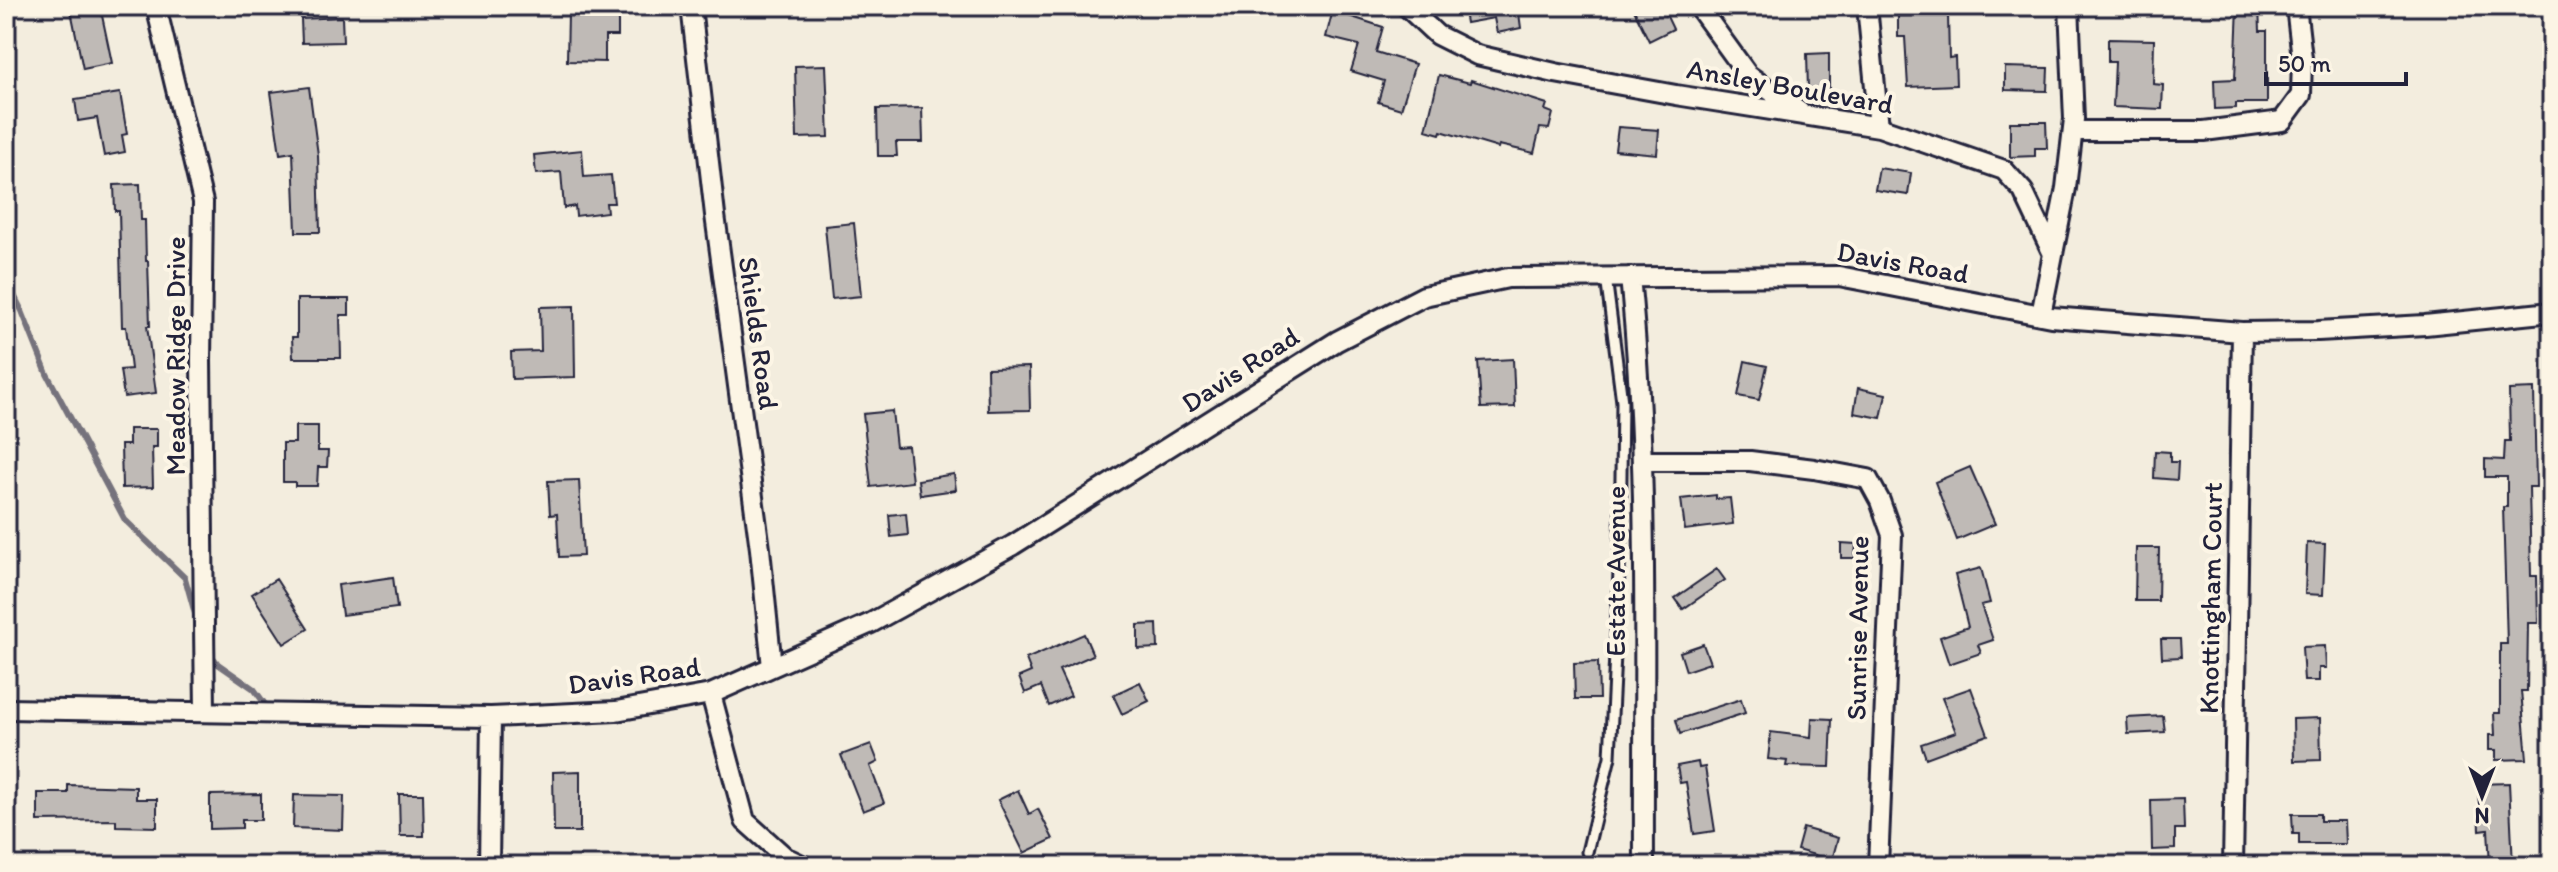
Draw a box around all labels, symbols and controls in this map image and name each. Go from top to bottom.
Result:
scale bar [2266,36,2406,86]
text: 50 m [2278,49,2331,78]
street label: Ansley Boulevard [1684,51,1896,121]
street label: Davis Road [1834,234,1972,290]
street label: Meadow Ridge Drive [158,236,192,476]
street label: Shields Road [731,254,787,412]
street label: Davis Road [1175,318,1305,420]
street label: Knottingham Court [2191,482,2229,714]
street label: Estate Avenue [1598,486,1632,656]
street label: Sunrise Avenue [1838,535,1876,721]
street label: Davis Road [566,649,702,701]
north arrow [2442,756,2522,836]
text: N [2475,802,2489,829]

